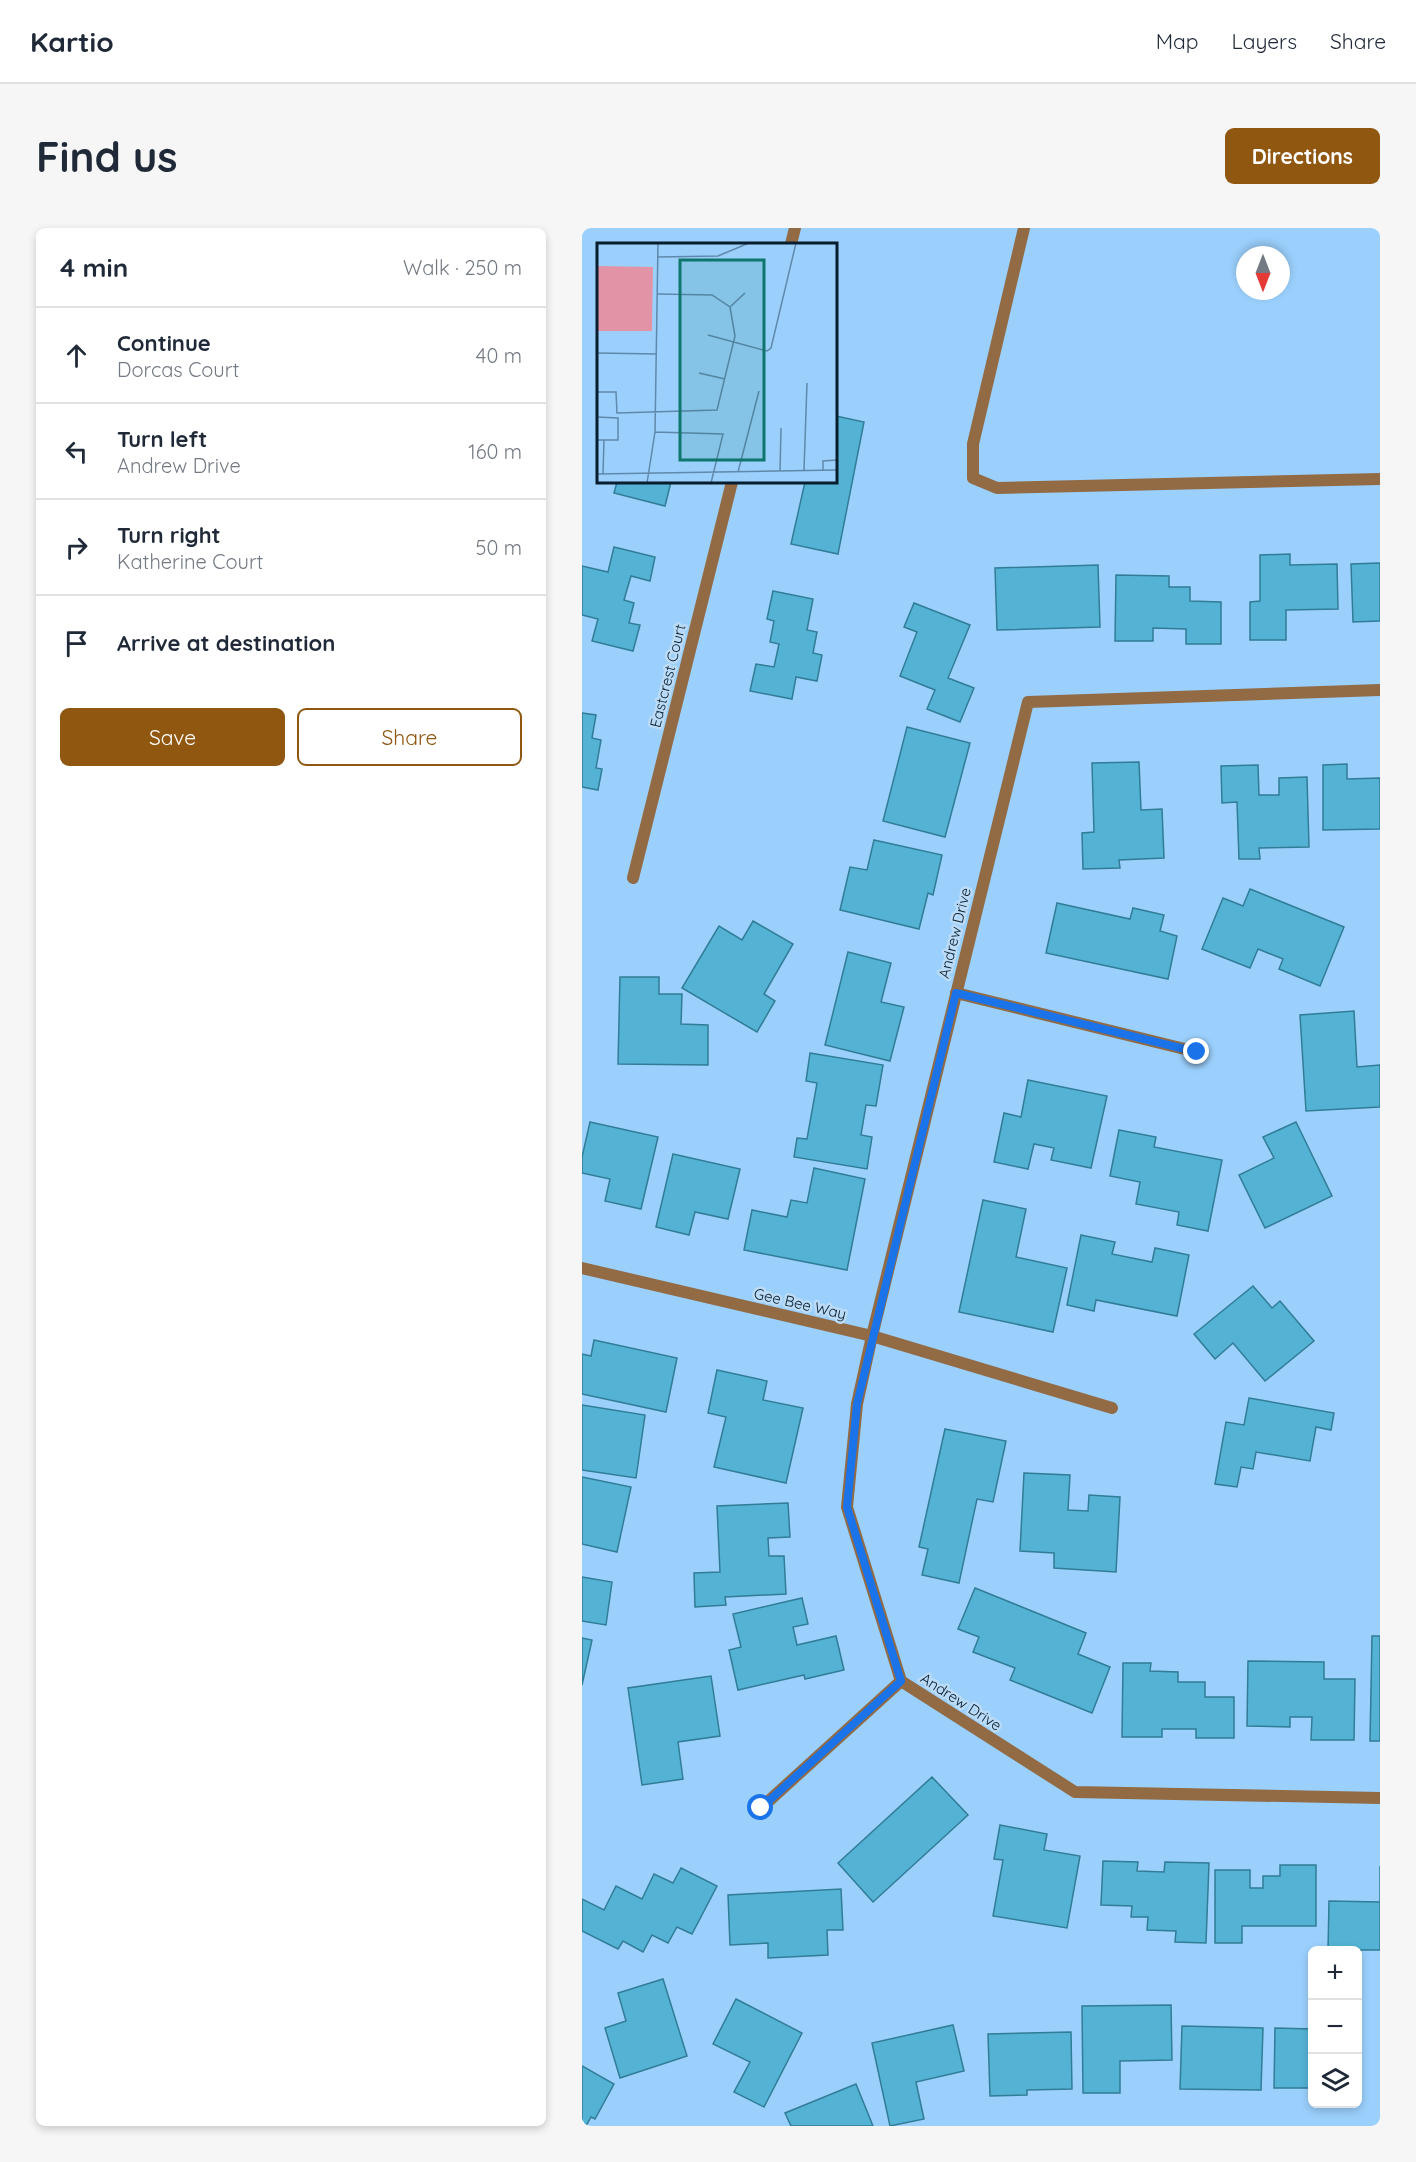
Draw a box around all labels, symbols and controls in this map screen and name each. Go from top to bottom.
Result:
text: Kartio [30,24,114,59]
text: Map [1156,28,1199,54]
text: Layers [1232,28,1297,54]
text: Share [1330,28,1386,54]
button: Directions [1225,128,1380,184]
text: Find us [36,130,178,183]
inset map [597,243,837,483]
north arrow [1236,246,1290,300]
text: 4 min [60,251,128,284]
text: Walk · 250 m [403,255,522,280]
text: Continue [117,329,211,357]
icon: ahead [60,339,93,372]
text: 40 m [476,343,522,368]
text: Dorcas Court [117,357,239,382]
text: Turn left [117,425,207,453]
icon: left [60,435,93,468]
text: 160 m [468,439,522,464]
text: Andrew Drive [117,453,241,478]
text: Turn right [117,521,221,549]
icon: right [60,531,93,564]
text: 50 m [476,535,522,560]
text: Katherine Court [117,549,263,574]
street label: Eastcrest Court [645,622,690,730]
icon: arrive [60,627,93,660]
text: Arrive at destination [117,629,335,657]
button: Save [60,708,285,766]
button: Share [297,708,522,766]
street label: Andrew Drive [934,886,975,980]
route end [1183,1038,1209,1064]
street label: Gee Bee Way [752,1284,848,1323]
street label: Andrew Drive [917,1668,1005,1735]
route start [747,1794,773,1820]
map controls [1308,1946,1362,2108]
button: + [1308,1946,1362,2000]
button: − [1308,2000,1362,2054]
button: layers [1308,2054,1362,2108]

